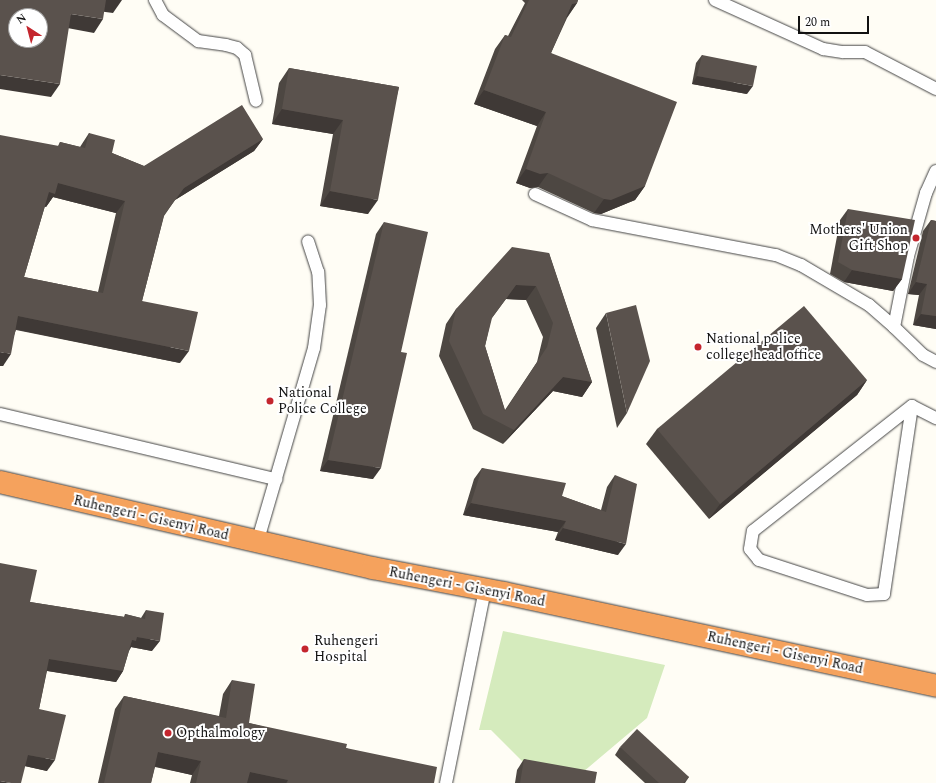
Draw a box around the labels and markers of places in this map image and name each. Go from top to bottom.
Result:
place label: Mothers' Union Gift Shop [809,222,908,254]
marker: Mothers' Union Gift Shop [911,233,921,243]
place label: National police college head office [706,331,821,364]
marker: National police college head office [693,342,703,352]
place label: National Police College [278,385,367,418]
marker: National Police College [265,396,275,406]
place label: Ruhengeri Hospital [314,633,378,666]
marker: Ruhengeri Hospital [299,643,311,655]
place label: Opthalmology [176,725,265,741]
marker: Opthalmology [163,728,173,738]

